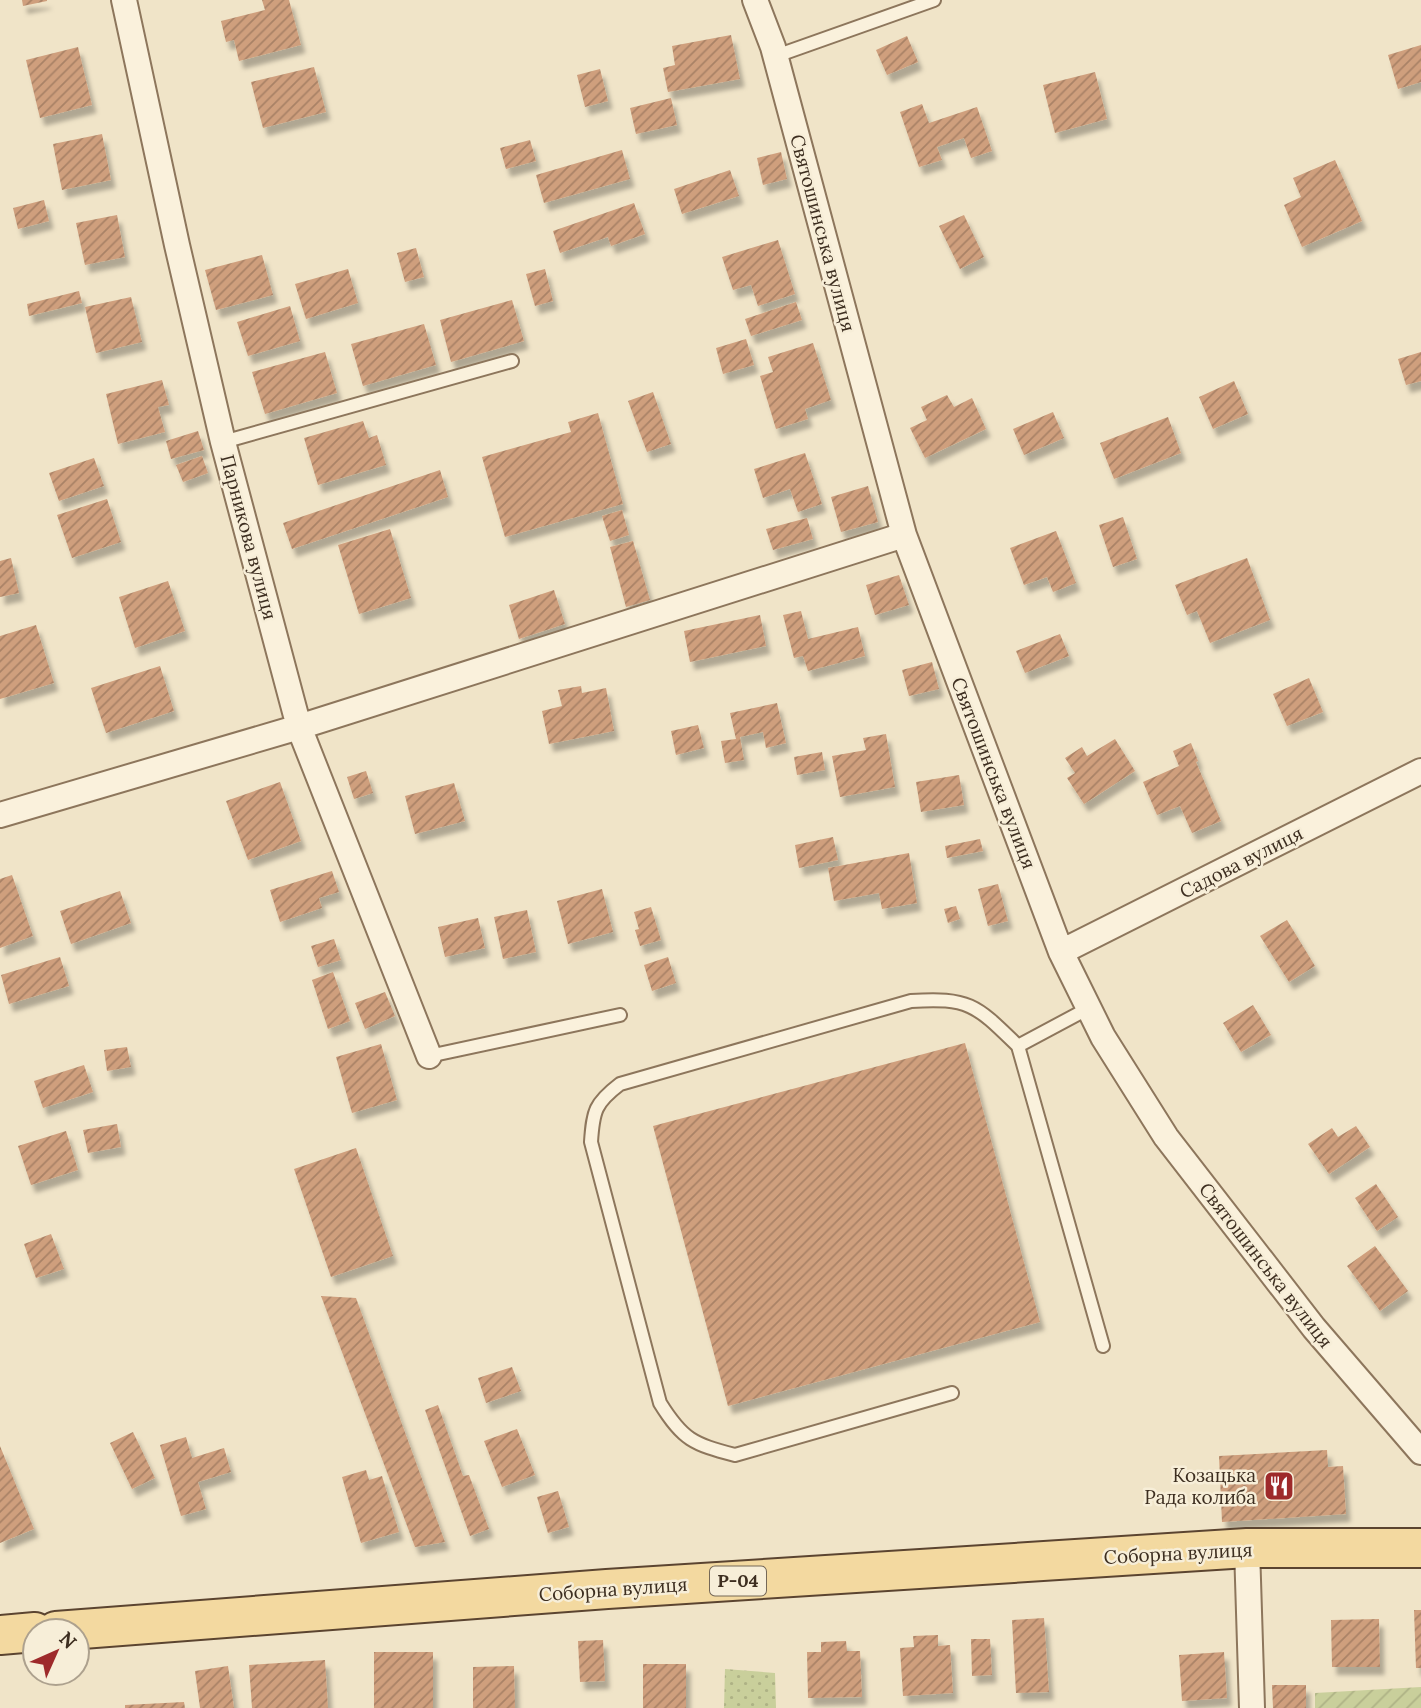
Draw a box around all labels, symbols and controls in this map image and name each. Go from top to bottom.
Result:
street label: Святошинська вулиця [785,132,861,334]
street label: Парникова вулиця [215,452,283,622]
street label: Святошинська вулиця [946,674,1042,872]
street label: Садова вулиця [1175,821,1307,903]
street label: Святошинська вулиця [1194,1177,1338,1353]
place label: Козацька Рада колиба [1144,1463,1256,1509]
restaurant icon: Козацька Рада колиба [1262,1469,1296,1503]
street label: Соборна вулиця [1103,1537,1253,1569]
road number: Р-04 [710,1566,766,1596]
street label: Соборна вулиця [538,1572,688,1606]
north arrow [21,1617,91,1687]
text: N [54,1626,82,1654]

